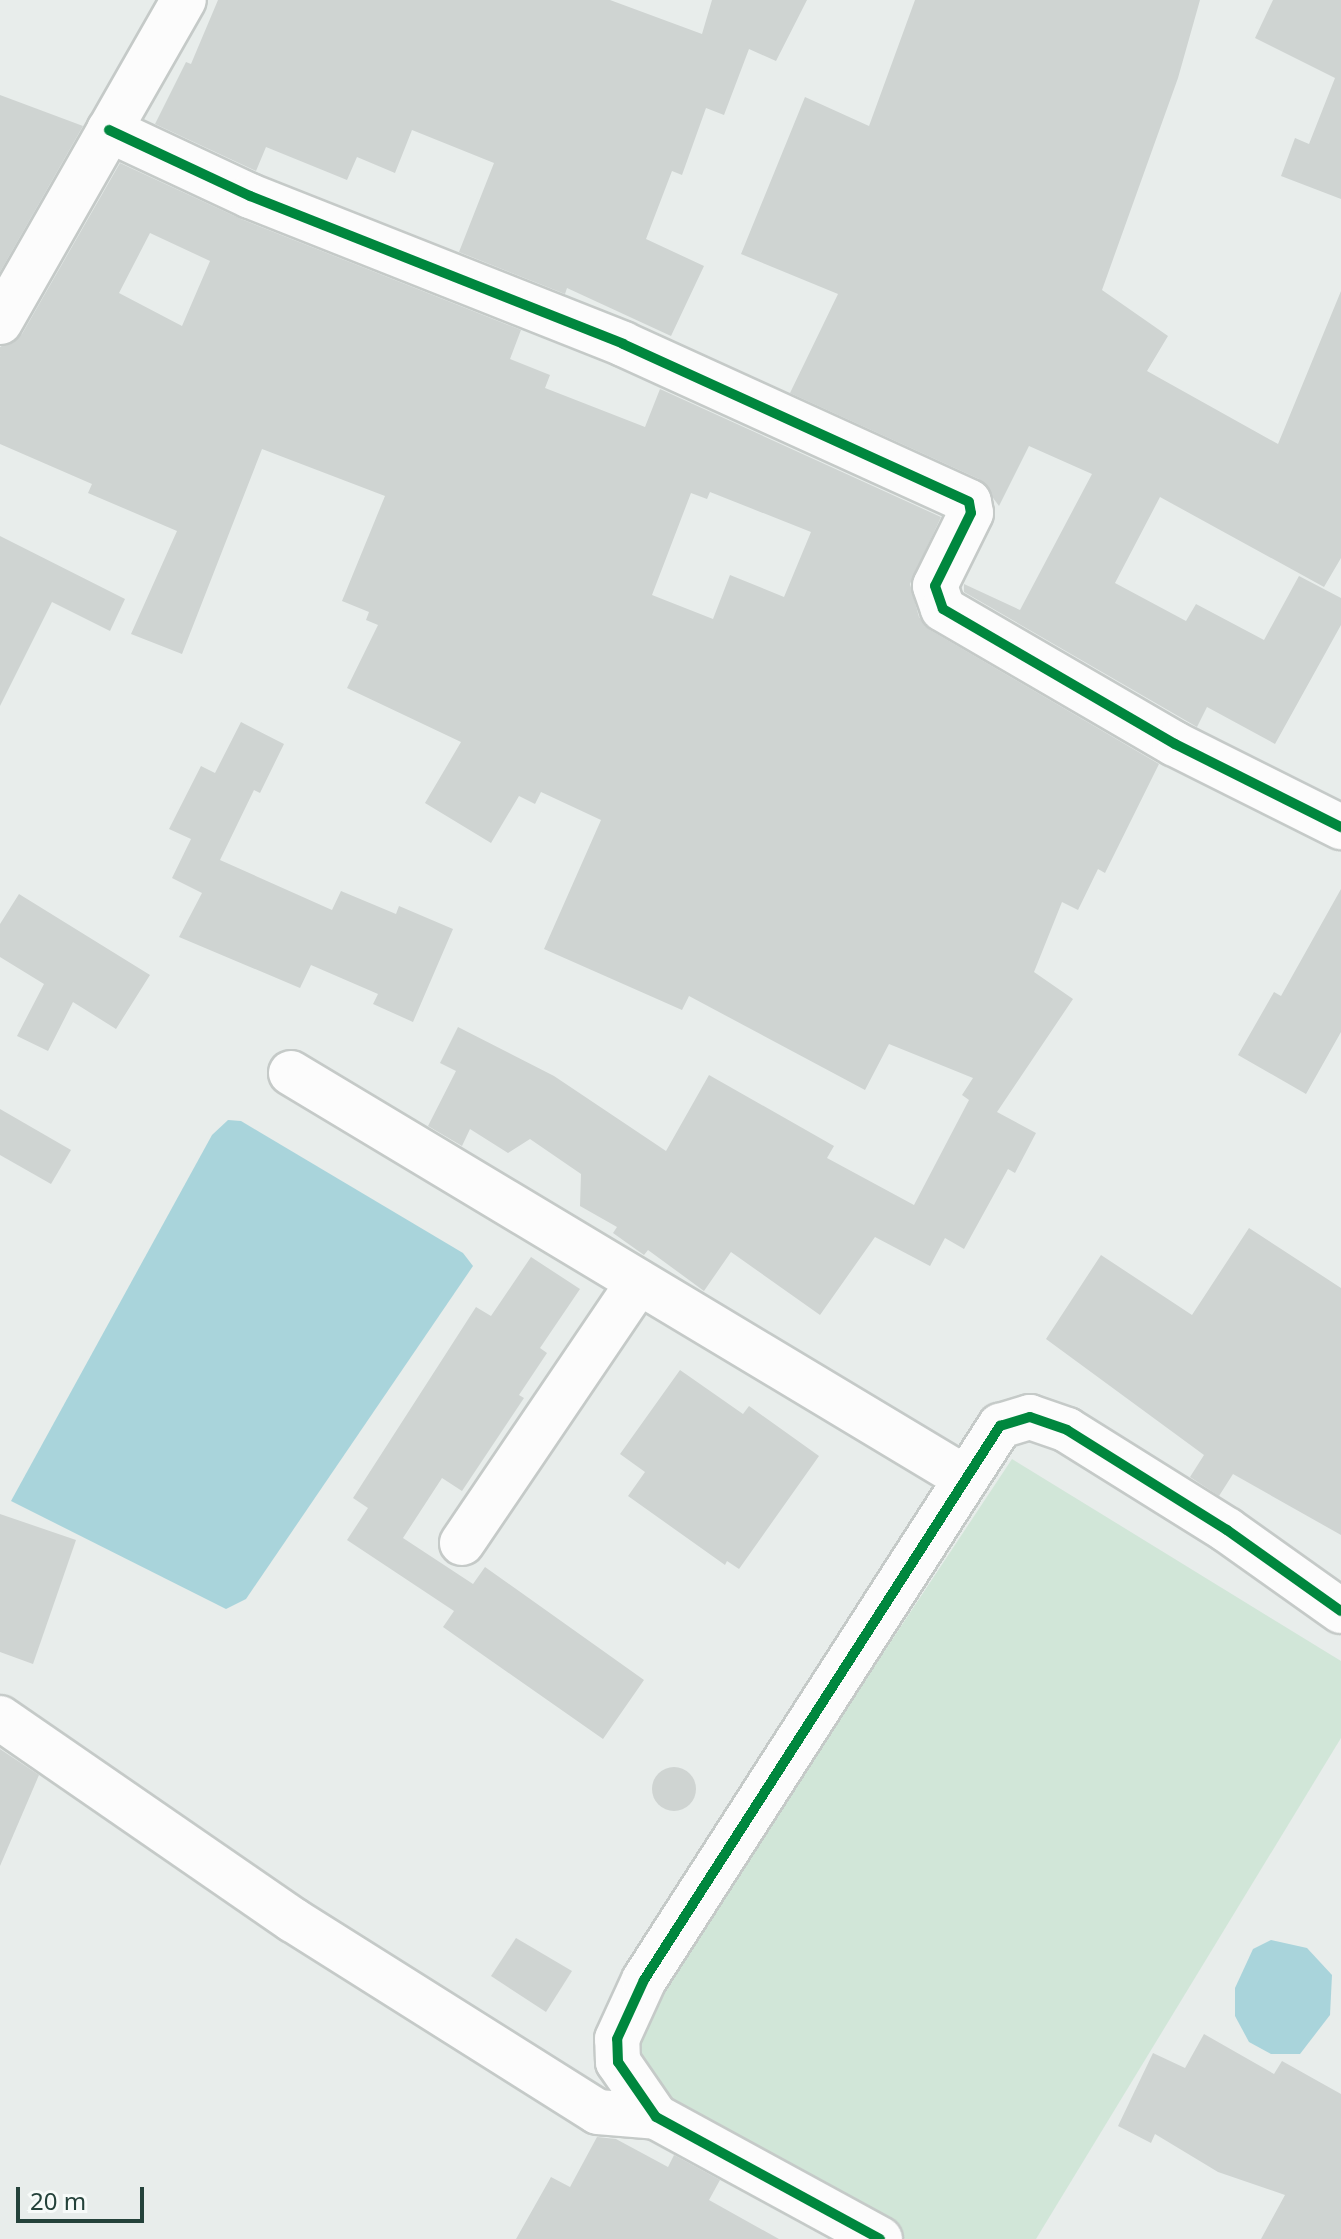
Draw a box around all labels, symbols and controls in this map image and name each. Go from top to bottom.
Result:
scale bar [20,2171,148,2221]
text: 20 m [30,2184,86,2217]

